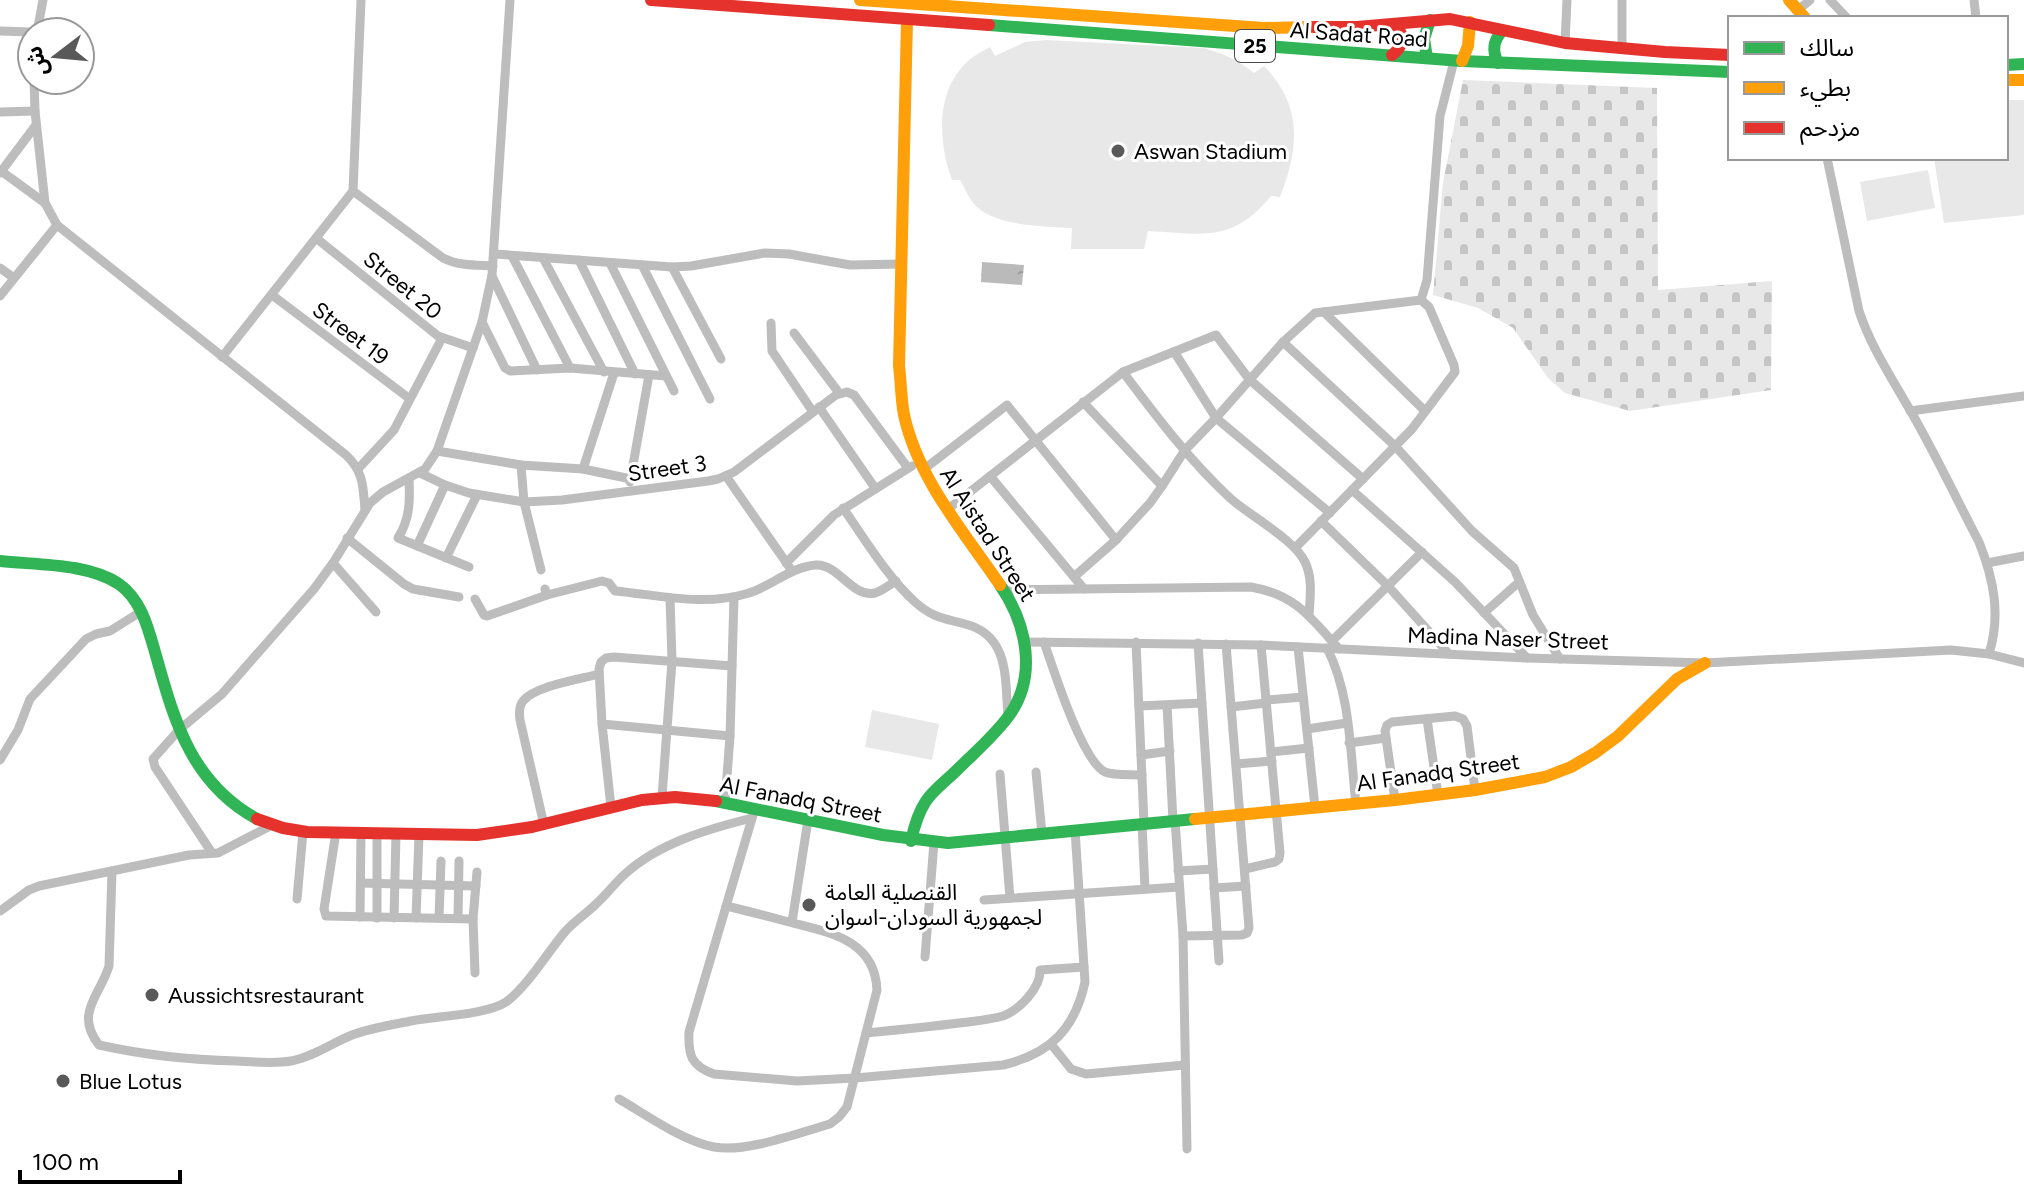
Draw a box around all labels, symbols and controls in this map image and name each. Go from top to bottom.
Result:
north arrow [16,16,96,96]
street label: Al Sadat Road [1289,16,1429,53]
legend [1728,16,2008,160]
road number: 25 [1235,30,1275,62]
text: سالك [1800,33,1854,62]
text: ش [20,43,54,80]
text: بطيء [1800,73,1851,107]
text: مزدحم [1800,113,1860,145]
place label: Aswan Stadium [1134,138,1287,165]
marker: Aswan Stadium [1109,142,1127,160]
street label: Street 20 [358,245,447,325]
street label: Street 19 [307,296,394,371]
street label: Street 3 [626,450,708,487]
street label: Al Aistad Street [934,462,1041,607]
street label: Madina Naser Street [1407,621,1609,656]
street label: Al Fanadq Street [1355,748,1521,797]
street label: Al Fanadq Street [718,771,884,828]
place label: القنصلية العامة لجمهورية السودان-اسوان [825,879,1042,931]
marker: القنصلية العامة لجمهورية السودان-اسوان [800,896,818,914]
place label: Aussichtsrestaurant [168,982,364,1009]
marker: Aussichtsrestaurant [143,986,161,1004]
place label: Blue Lotus [79,1068,182,1095]
marker: Blue Lotus [54,1072,72,1090]
scale bar [20,1134,180,1184]
text: 100 m [32,1147,99,1176]

